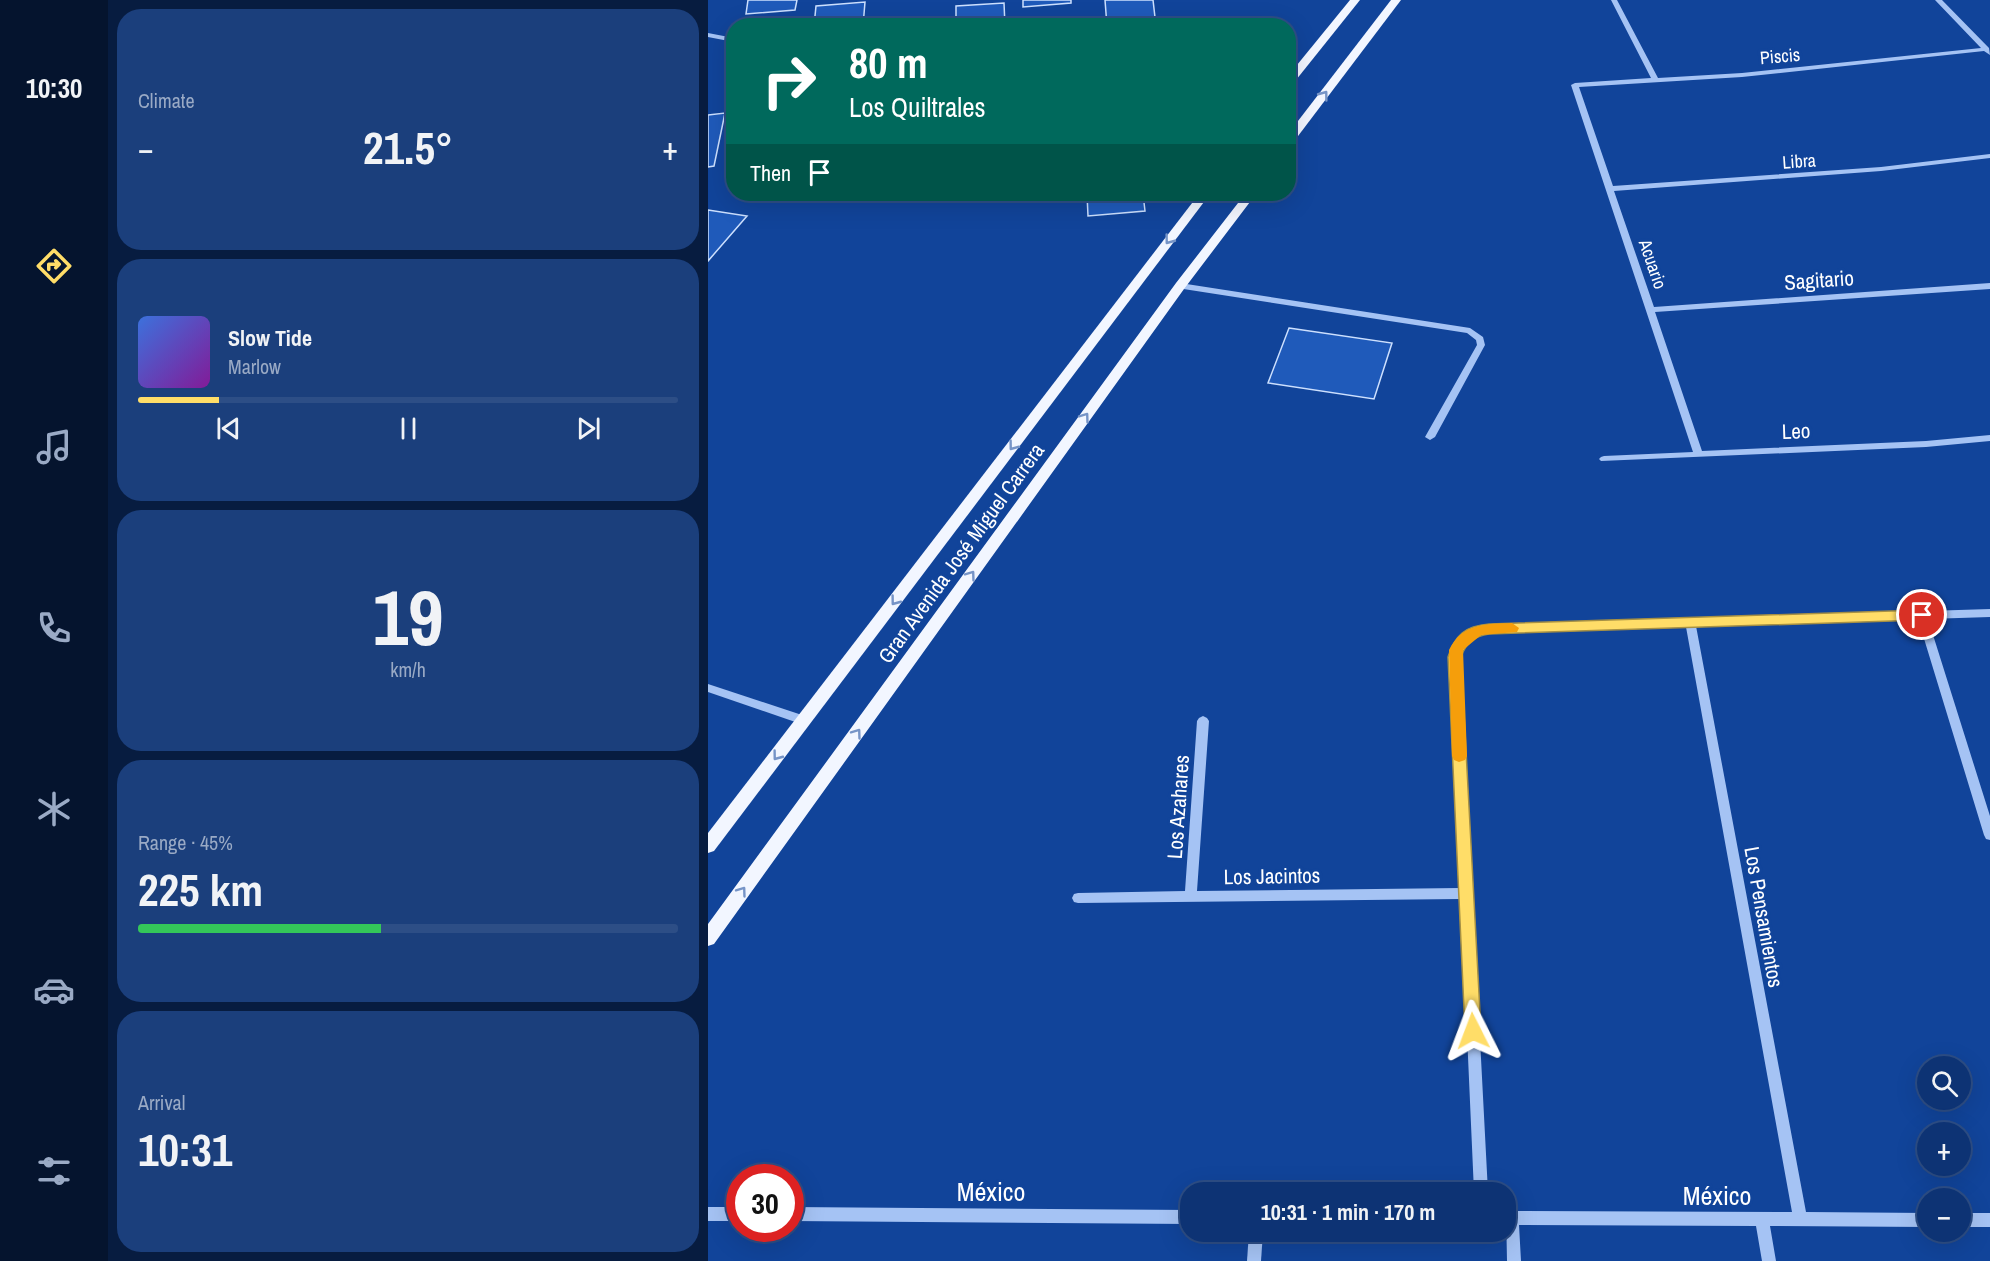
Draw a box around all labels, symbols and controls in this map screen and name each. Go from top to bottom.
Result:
text: 80 m [849,35,928,91]
icon: right [750,42,828,120]
street label: Piscis [1759,42,1801,70]
text: 10:30 [26,70,82,106]
text: Climate [138,87,195,114]
text: Los Quiltrales [849,89,986,125]
one-way arrow [1316,91,1327,102]
text: 21.5° [363,117,453,178]
text: − [138,126,154,170]
text: + [662,126,678,170]
street label: Libra [1781,147,1817,175]
icon: arrive [803,156,836,189]
text: Then [750,158,791,188]
one-way arrow [1165,233,1176,244]
street label: Acuario [1633,235,1673,292]
icon: directions [33,245,75,287]
street label: Sagitario [1783,263,1855,297]
text: Slow Tide [228,323,312,353]
text: Marlow [228,353,281,380]
icon: previous [212,412,245,445]
icon: pause [392,412,425,445]
icon: next [572,412,605,445]
one-way arrow [1078,412,1089,423]
street label: Leo [1781,416,1811,446]
icon: music [33,426,75,468]
street label: Gran Avenida José Miguel Carrera [871,437,1051,669]
one-way arrow [1009,439,1020,450]
text: 19 [372,564,444,669]
one-way arrow [964,570,975,581]
pin [1896,589,1947,640]
one-way arrow [891,594,902,605]
icon: arrive [1905,598,1938,631]
icon: phone [33,607,75,649]
text: km/h [390,656,426,683]
one-way arrow [849,728,860,739]
one-way arrow [773,749,784,760]
street label: Los Azahares [1160,754,1196,860]
icon: climate [33,788,75,830]
text: Range · 45% [138,829,233,856]
street label: Los Pensamientos [1737,844,1791,990]
text: 225 km [138,859,263,920]
street label: Los Jacintos [1223,861,1321,891]
one-way arrow [735,886,746,897]
icon: car [33,969,75,1011]
position arrow [1441,999,1505,1063]
map controls [1917,1056,1971,1242]
button: search [1917,1056,1971,1110]
text: Arrival [138,1089,185,1116]
text: 10:31 [138,1119,232,1180]
button: + [1917,1122,1971,1176]
icon: filters [33,1150,75,1192]
speed limit sign: 30 [726,1164,804,1242]
street label: México [957,1174,1025,1209]
street label: México [1683,1178,1751,1213]
button: − [1917,1188,1971,1242]
text: 10:31 · 1 min · 170 m [1261,1197,1435,1227]

